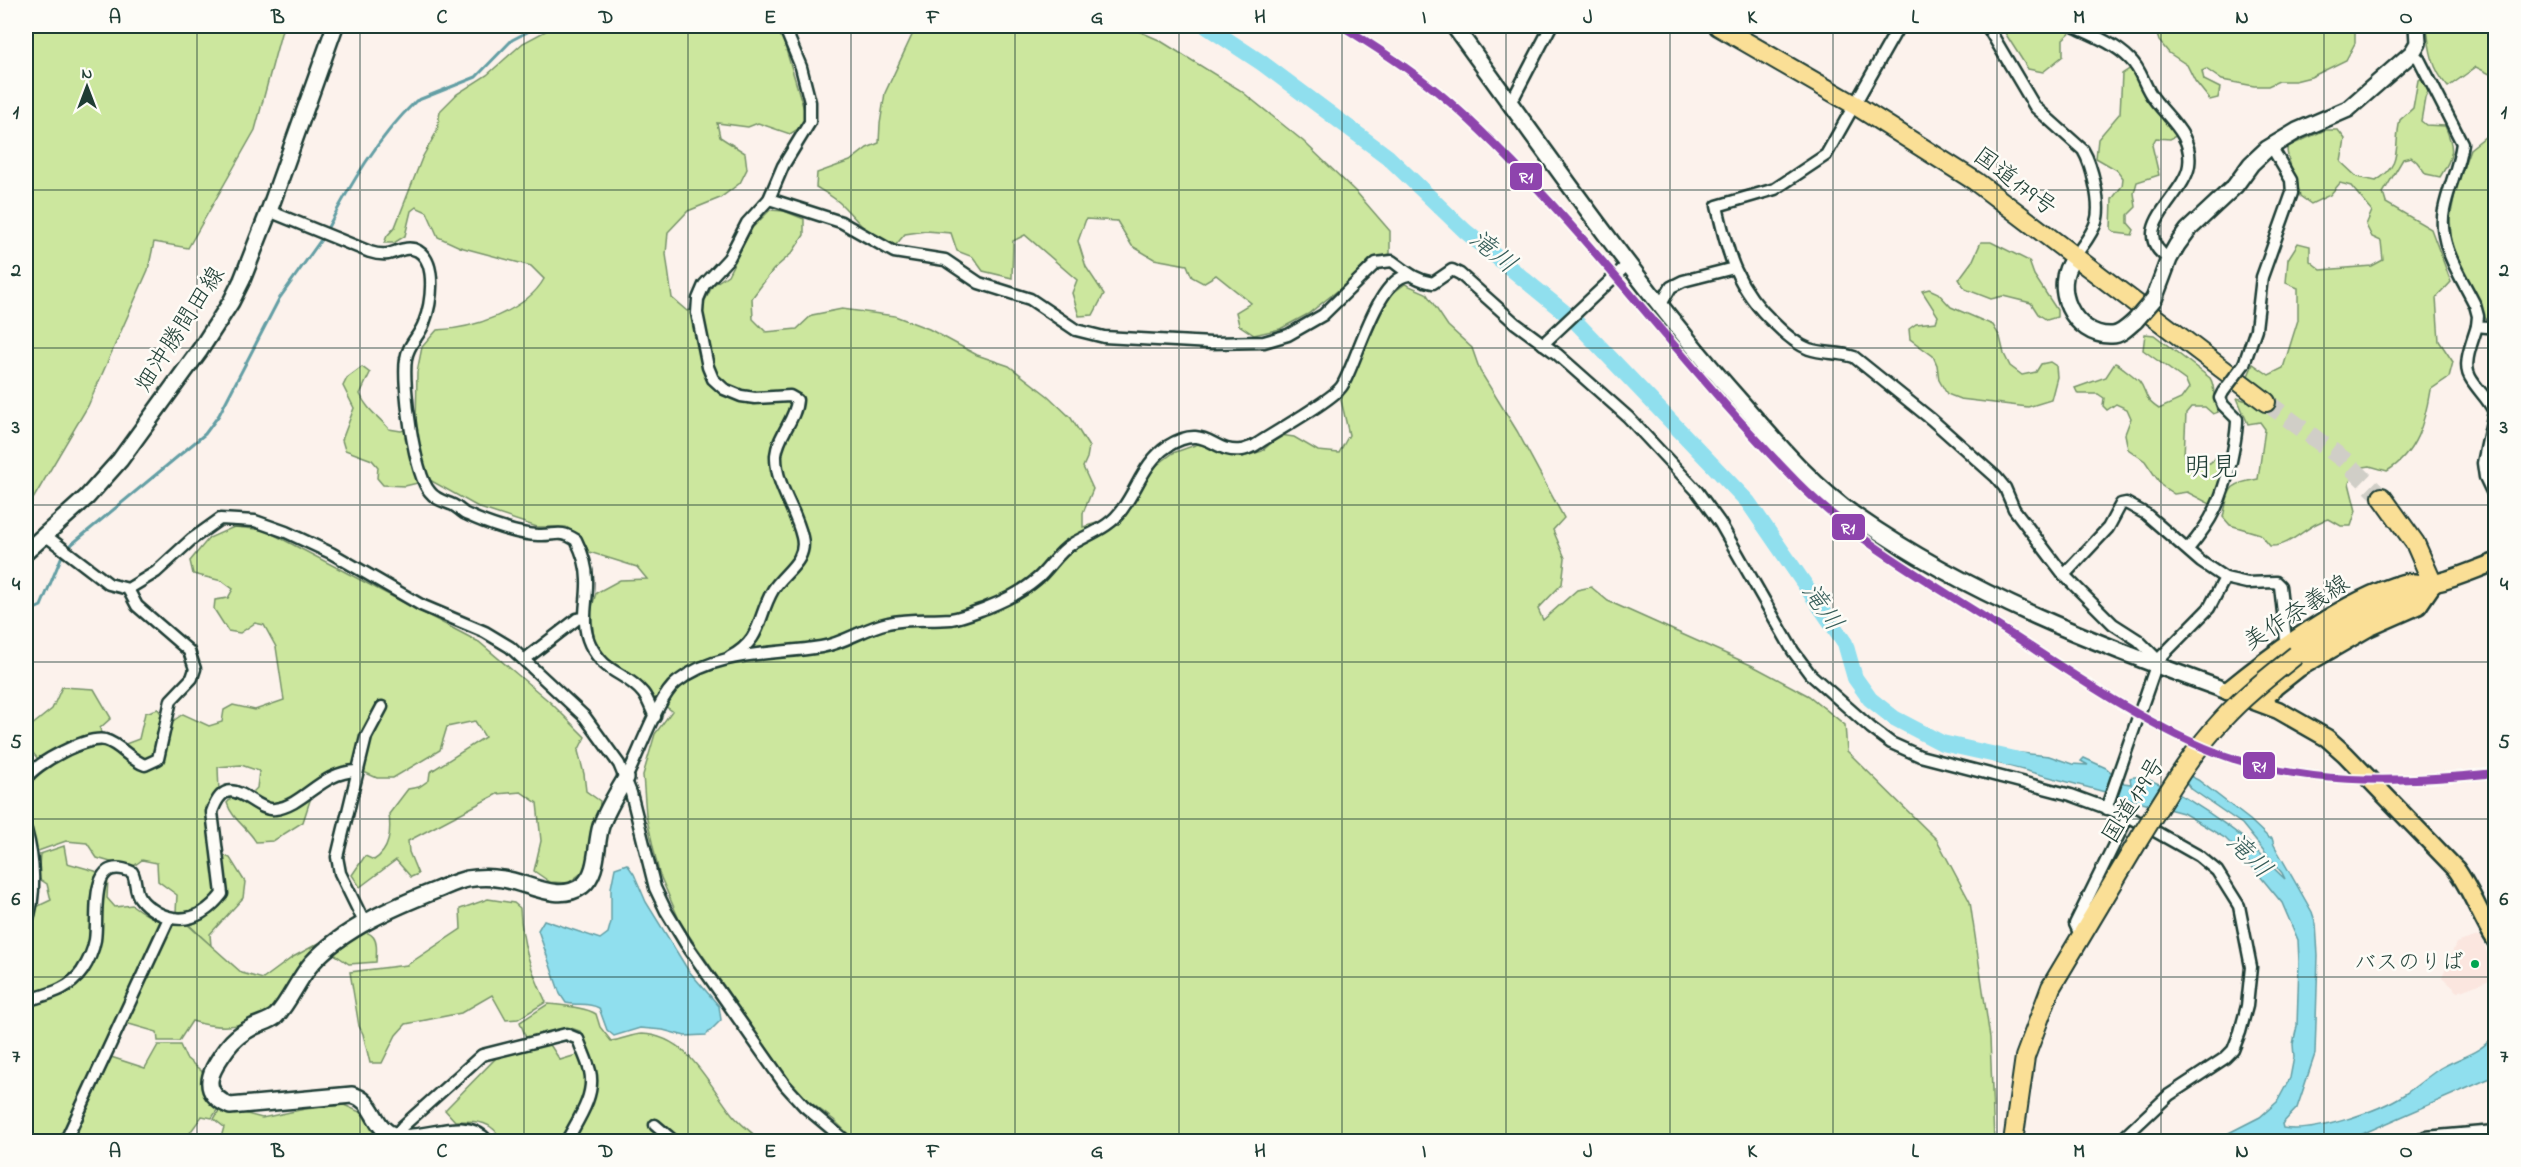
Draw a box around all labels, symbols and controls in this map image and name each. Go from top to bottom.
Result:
text: A [109,4,121,33]
text: B [270,4,285,33]
text: C [437,4,448,33]
text: D [598,4,613,33]
text: E [764,4,776,33]
text: F [926,4,940,33]
text: G [1091,4,1104,33]
text: H [1254,4,1266,33]
text: I [1422,4,1427,33]
text: J [1583,4,1593,33]
text: K [1747,4,1758,33]
text: L [1911,4,1919,33]
text: M [2073,4,2085,33]
text: N [2235,4,2249,33]
text: O [2399,4,2413,33]
north arrow [57,57,117,117]
text: N [82,62,93,86]
text: 1 [13,99,20,128]
text: 1 [2501,99,2508,128]
street label: 国道179号 [1965,140,2063,226]
line badge: R1 [1509,162,1543,191]
text: R1 [1518,166,1534,190]
water label: 滝川 [1460,222,1524,284]
text: 2 [10,257,21,286]
text: 2 [2498,257,2509,286]
street label: 畑沖勝間田線 [127,260,235,400]
text: 3 [11,414,20,443]
text: 3 [2499,414,2508,443]
district label: 明見 [2184,449,2238,488]
line badge: R1 [1831,513,1866,541]
text: R1 [1840,517,1856,541]
street label: 美作奈義線 [2237,567,2357,661]
text: 4 [12,571,21,600]
text: 4 [2500,571,2509,600]
water label: 滝川 [1791,576,1851,640]
text: 5 [10,729,22,758]
text: 5 [2498,729,2510,758]
street label: 国道179号 [2095,751,2175,851]
line badge: R1 [2242,751,2276,780]
text: R1 [2251,755,2267,779]
water label: 滝川 [2216,825,2280,889]
text: 6 [12,886,21,915]
text: 6 [2500,886,2509,915]
place label: バスのりば [2354,948,2464,980]
marker: バスのりば [2469,958,2481,970]
text: 7 [12,1043,21,1072]
text: 7 [2500,1043,2509,1072]
text: A [109,1138,121,1167]
text: B [270,1138,285,1167]
text: C [437,1138,448,1167]
text: D [598,1138,613,1167]
text: E [764,1138,776,1167]
text: F [926,1138,940,1167]
text: G [1091,1138,1104,1167]
text: H [1254,1138,1266,1167]
text: I [1422,1138,1427,1167]
text: J [1583,1138,1593,1167]
text: K [1747,1138,1758,1167]
text: L [1911,1138,1919,1167]
text: M [2073,1138,2085,1167]
text: N [2235,1138,2249,1167]
text: O [2399,1138,2413,1167]

